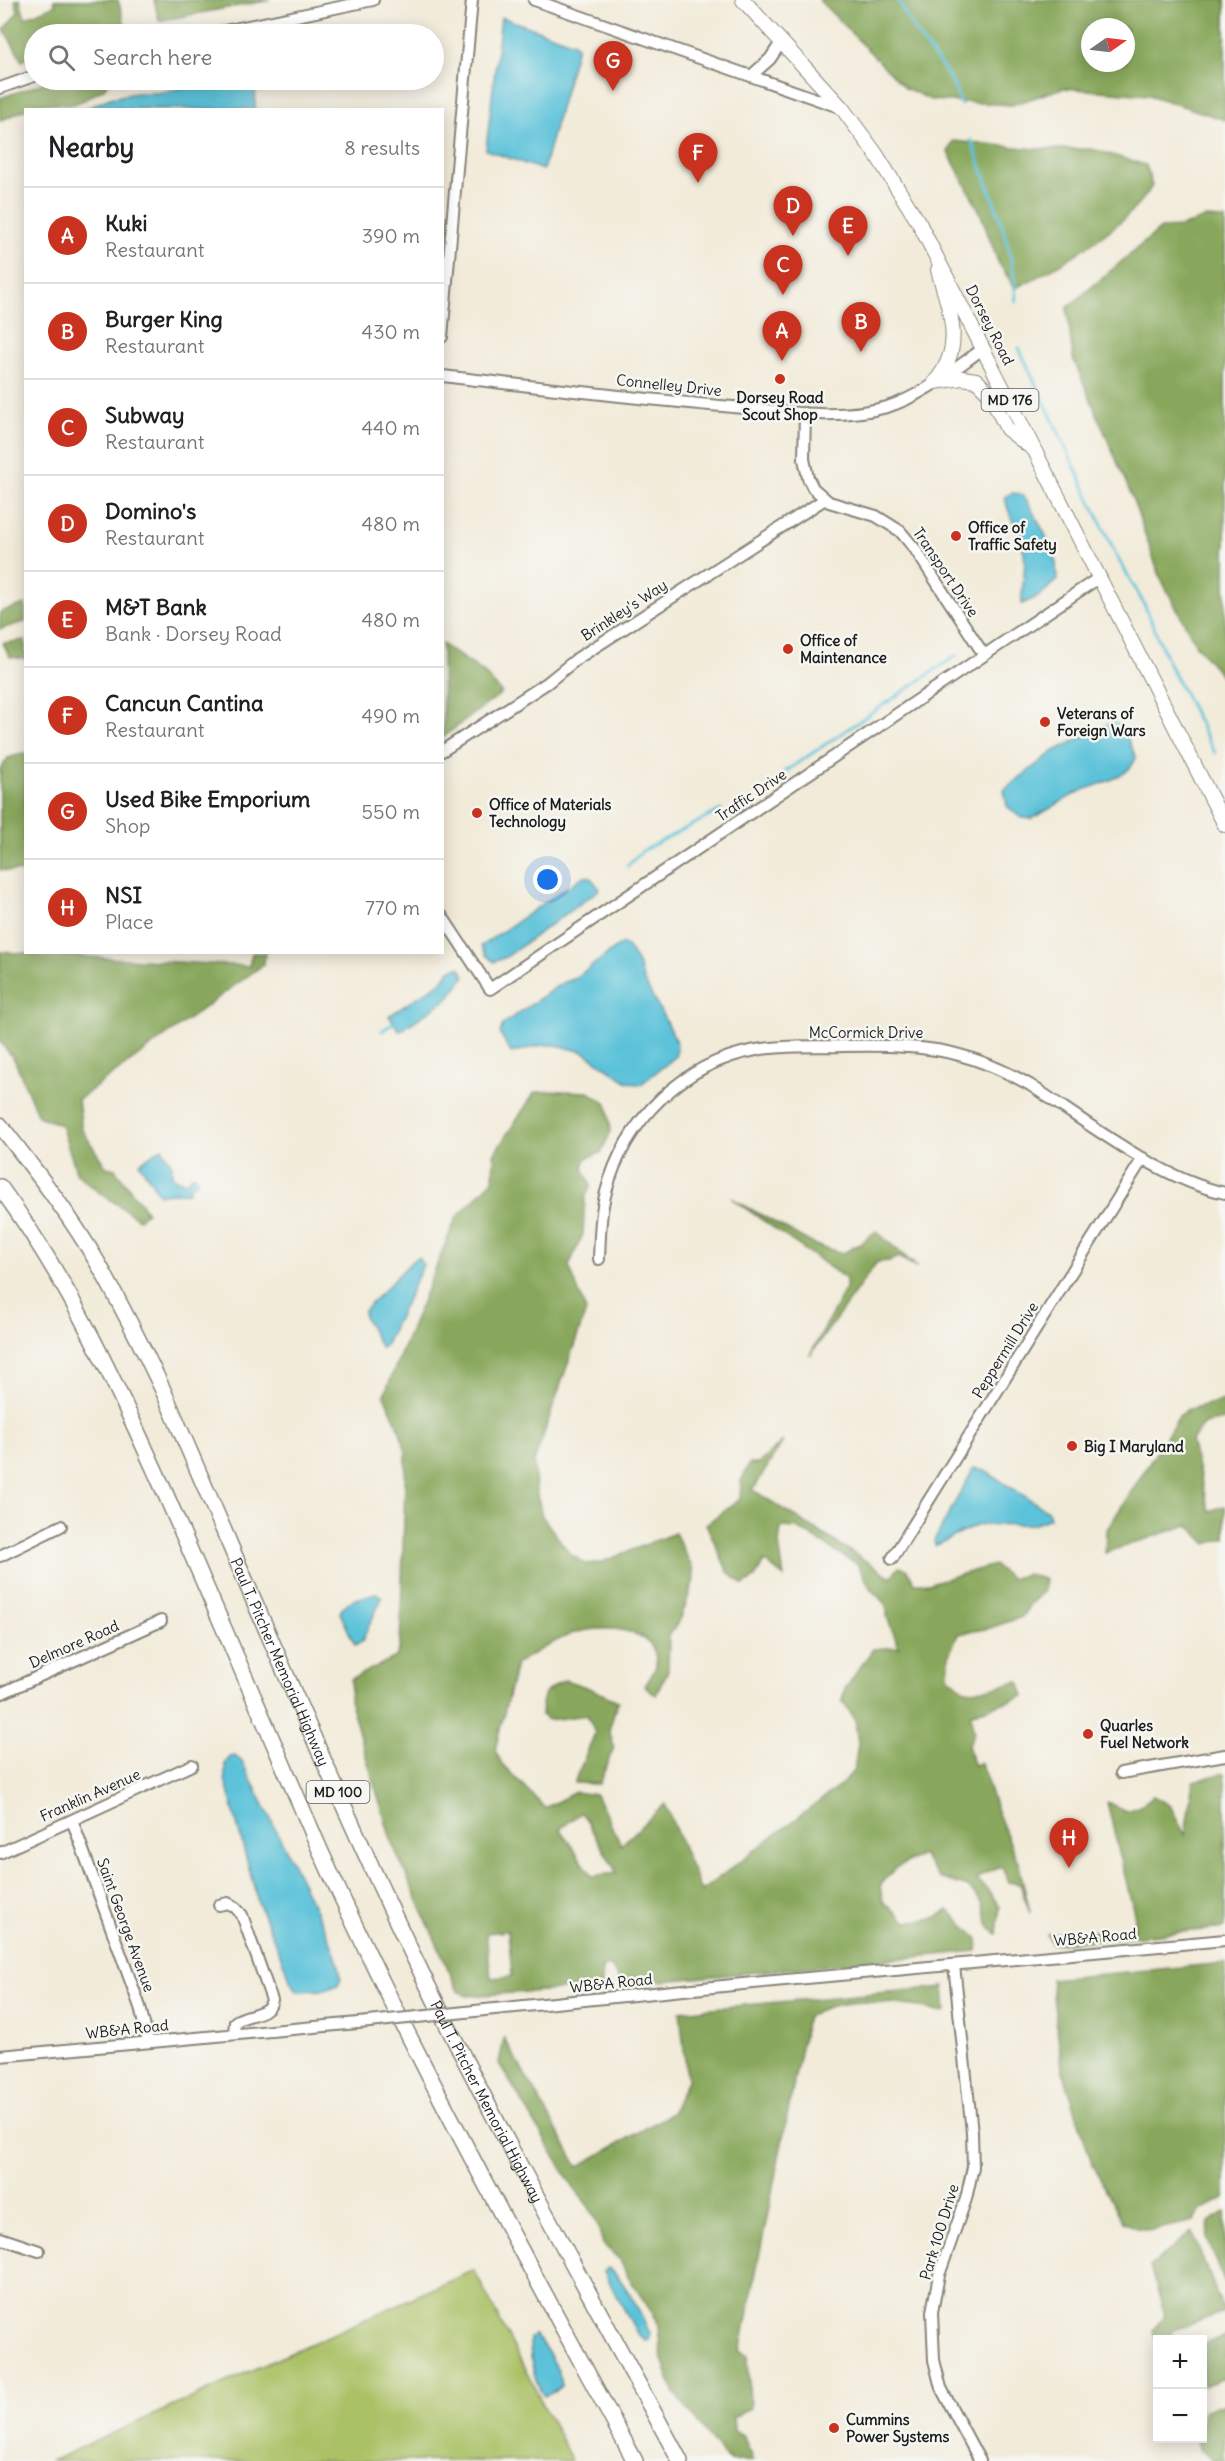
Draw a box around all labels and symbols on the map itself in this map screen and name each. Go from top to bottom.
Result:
north arrow [1081,18,1135,72]
pin: G [594,42,632,91]
pin: F [678,134,718,183]
pin: D [774,186,812,236]
pin: E [828,206,868,256]
pin: C [764,246,802,295]
street label: Dorsey Road [962,282,1018,368]
pin: B [842,302,880,352]
pin: A [762,312,802,361]
street label: Connelley Drive [615,370,723,400]
marker: Dorsey Road Scout Shop [773,372,787,386]
place label: Dorsey Road Scout Shop [736,388,824,425]
road number: MD 176 [982,389,1038,411]
place label: Office of Traffic Safety [968,518,1057,555]
street label: Transport Drive [909,524,983,620]
marker: Office of Traffic Safety [949,529,963,543]
street label: Brinkley's Way [577,575,671,645]
place label: Office of Maintenance [800,631,887,667]
marker: Office of Maintenance [781,642,795,656]
place label: Veterans of Foreign Wars [1057,704,1146,741]
marker: Veterans of Foreign Wars [1038,715,1052,729]
street label: Traffic Drive [712,764,790,826]
place label: Office of Materials Technology [489,795,612,832]
marker: Office of Materials Technology [470,806,484,820]
your location [533,865,562,894]
street label: McCormick Drive [809,1023,923,1042]
street label: Peppermill Drive [968,1298,1042,1402]
place label: Big I Maryland [1084,1437,1184,1457]
marker: Big I Maryland [1065,1439,1079,1453]
street label: Paul T. Pitcher Memorial Highway [227,1555,334,1769]
street label: Delmore Road [26,1616,122,1672]
place label: Quarles Fuel Network [1100,1716,1189,1752]
marker: Quarles Fuel Network [1081,1727,1095,1741]
street label: Franklin Avenue [37,1764,143,1826]
road number: MD 100 [306,1781,370,1803]
pin: H [1050,1818,1088,1868]
street label: Saint George Avenue [93,1855,159,1995]
street label: WB&A Road [1053,1924,1138,1950]
street label: WB&A Road [569,1969,654,1997]
street label: Paul T. Pitcher Memorial Highway [427,1997,547,2206]
street label: WB&A Road [85,2015,170,2043]
street label: Park 100 Drive [915,2182,963,2282]
place label: Cummins Power Systems [846,2410,950,2447]
marker: Cummins Power Systems [827,2421,841,2435]

